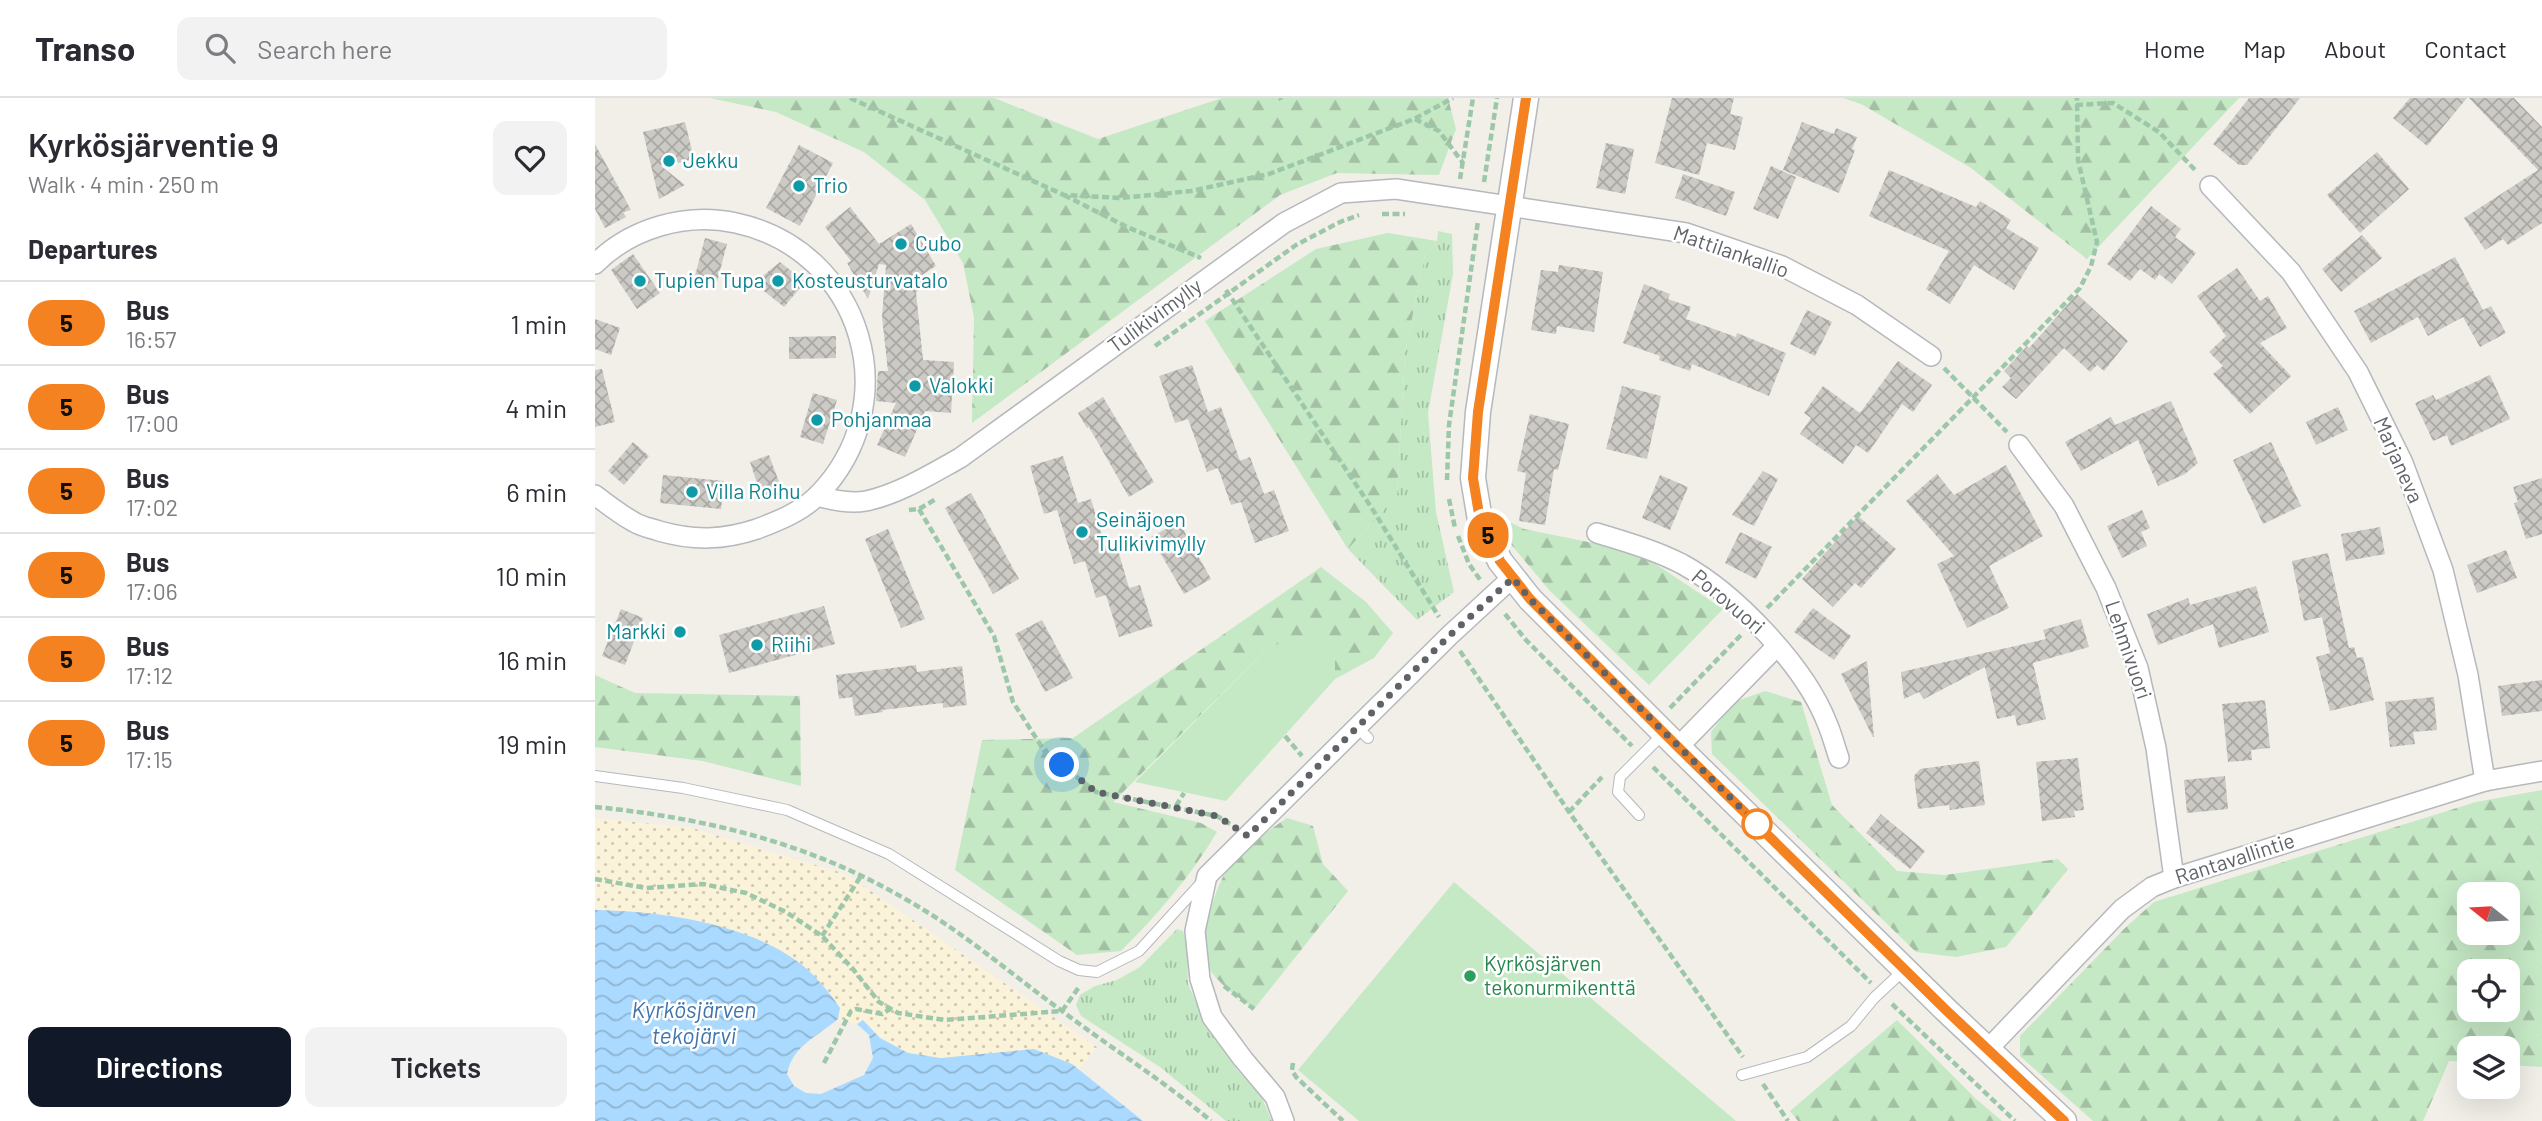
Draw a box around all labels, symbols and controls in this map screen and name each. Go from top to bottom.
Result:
search box [177,17,667,80]
text: Transo [35,28,135,68]
icon: search [201,29,239,67]
text: Search here [257,33,392,64]
text: Home [2144,34,2205,63]
text: Map [2243,34,2286,63]
text: About [2324,34,2386,63]
text: Contact [2424,34,2507,63]
button: heart [493,121,567,195]
text: Kyrkösjärventie 9 [28,124,279,164]
place label: Jekku [683,147,739,172]
marker: Jekku [661,153,677,169]
text: Walk · 4 min · 250 m [28,170,219,198]
place label: Trio [813,172,848,197]
marker: Trio [791,178,807,194]
street label: Mattilankallio [1670,219,1793,282]
place label: Cubo [915,230,962,255]
text: Departures [28,233,158,264]
marker: Cubo [893,236,909,252]
place label: Tupien Tupa [654,267,765,292]
place label: Kosteusturvatalo [792,267,948,292]
street label: Tulikivimylly [1102,272,1206,357]
marker: Tupien Tupa [632,273,648,289]
marker: Kosteusturvatalo [770,273,786,289]
text: Bus [126,294,169,325]
text: 5 [60,308,73,337]
text: 1 min [511,308,567,339]
text: 16:57 [126,325,176,353]
place label: Valokki [929,372,994,397]
text: Bus [126,378,169,409]
marker: Valokki [907,378,923,394]
text: 5 [60,392,73,421]
text: 4 min [505,392,567,423]
place label: Pohjanmaa [831,406,932,431]
text: 17:00 [126,409,179,437]
marker: Pohjanmaa [809,412,825,428]
street label: Marjaneva [2369,412,2429,506]
text: Bus [126,462,169,493]
text: 5 [60,476,73,505]
text: 6 min [506,476,567,507]
place label: Villa Roihu [706,478,800,503]
marker: Villa Roihu [684,484,700,500]
text: 17:02 [126,493,178,521]
place label: Seinäjoen Tulikivimylly [1096,506,1206,555]
line badge: 5 [1465,512,1511,558]
text: 5 [1482,520,1494,549]
marker: Seinäjoen Tulikivimylly [1074,524,1090,540]
text: Bus [126,546,169,577]
text: 5 [60,560,73,589]
text: 10 min [496,560,567,591]
street label: Porovuori [1687,563,1771,639]
text: 17:06 [126,577,178,605]
street label: Lehmivuori [2101,597,2158,702]
place label: Markki [606,618,666,643]
marker: Markki [672,624,688,640]
text: Bus [126,630,169,661]
place label: Riihi [771,631,811,656]
marker: Riihi [749,637,765,653]
text: 5 [60,644,73,673]
text: 16 min [497,644,567,675]
text: 17:12 [126,661,173,689]
text: Bus [126,714,169,745]
text: 5 [60,728,73,757]
text: 19 min [497,728,567,759]
text: 17:15 [126,745,173,773]
your location [1044,747,1079,782]
unlabelled marker [1742,809,1772,839]
street label: Rantavallintie [2172,827,2297,889]
north arrow [2457,882,2520,945]
map controls [2457,882,2520,1099]
place label: Kyrkösjärven tekonurmikenttä [1484,950,1636,999]
button: locate [2457,959,2520,1022]
marker: Kyrkösjärven tekonurmikenttä [1462,968,1478,984]
water label: Kyrkösjärven tekojärvi [632,995,756,1049]
button: Directions [28,1027,291,1107]
button: Tickets [305,1027,567,1107]
button: layers [2457,1036,2520,1099]

